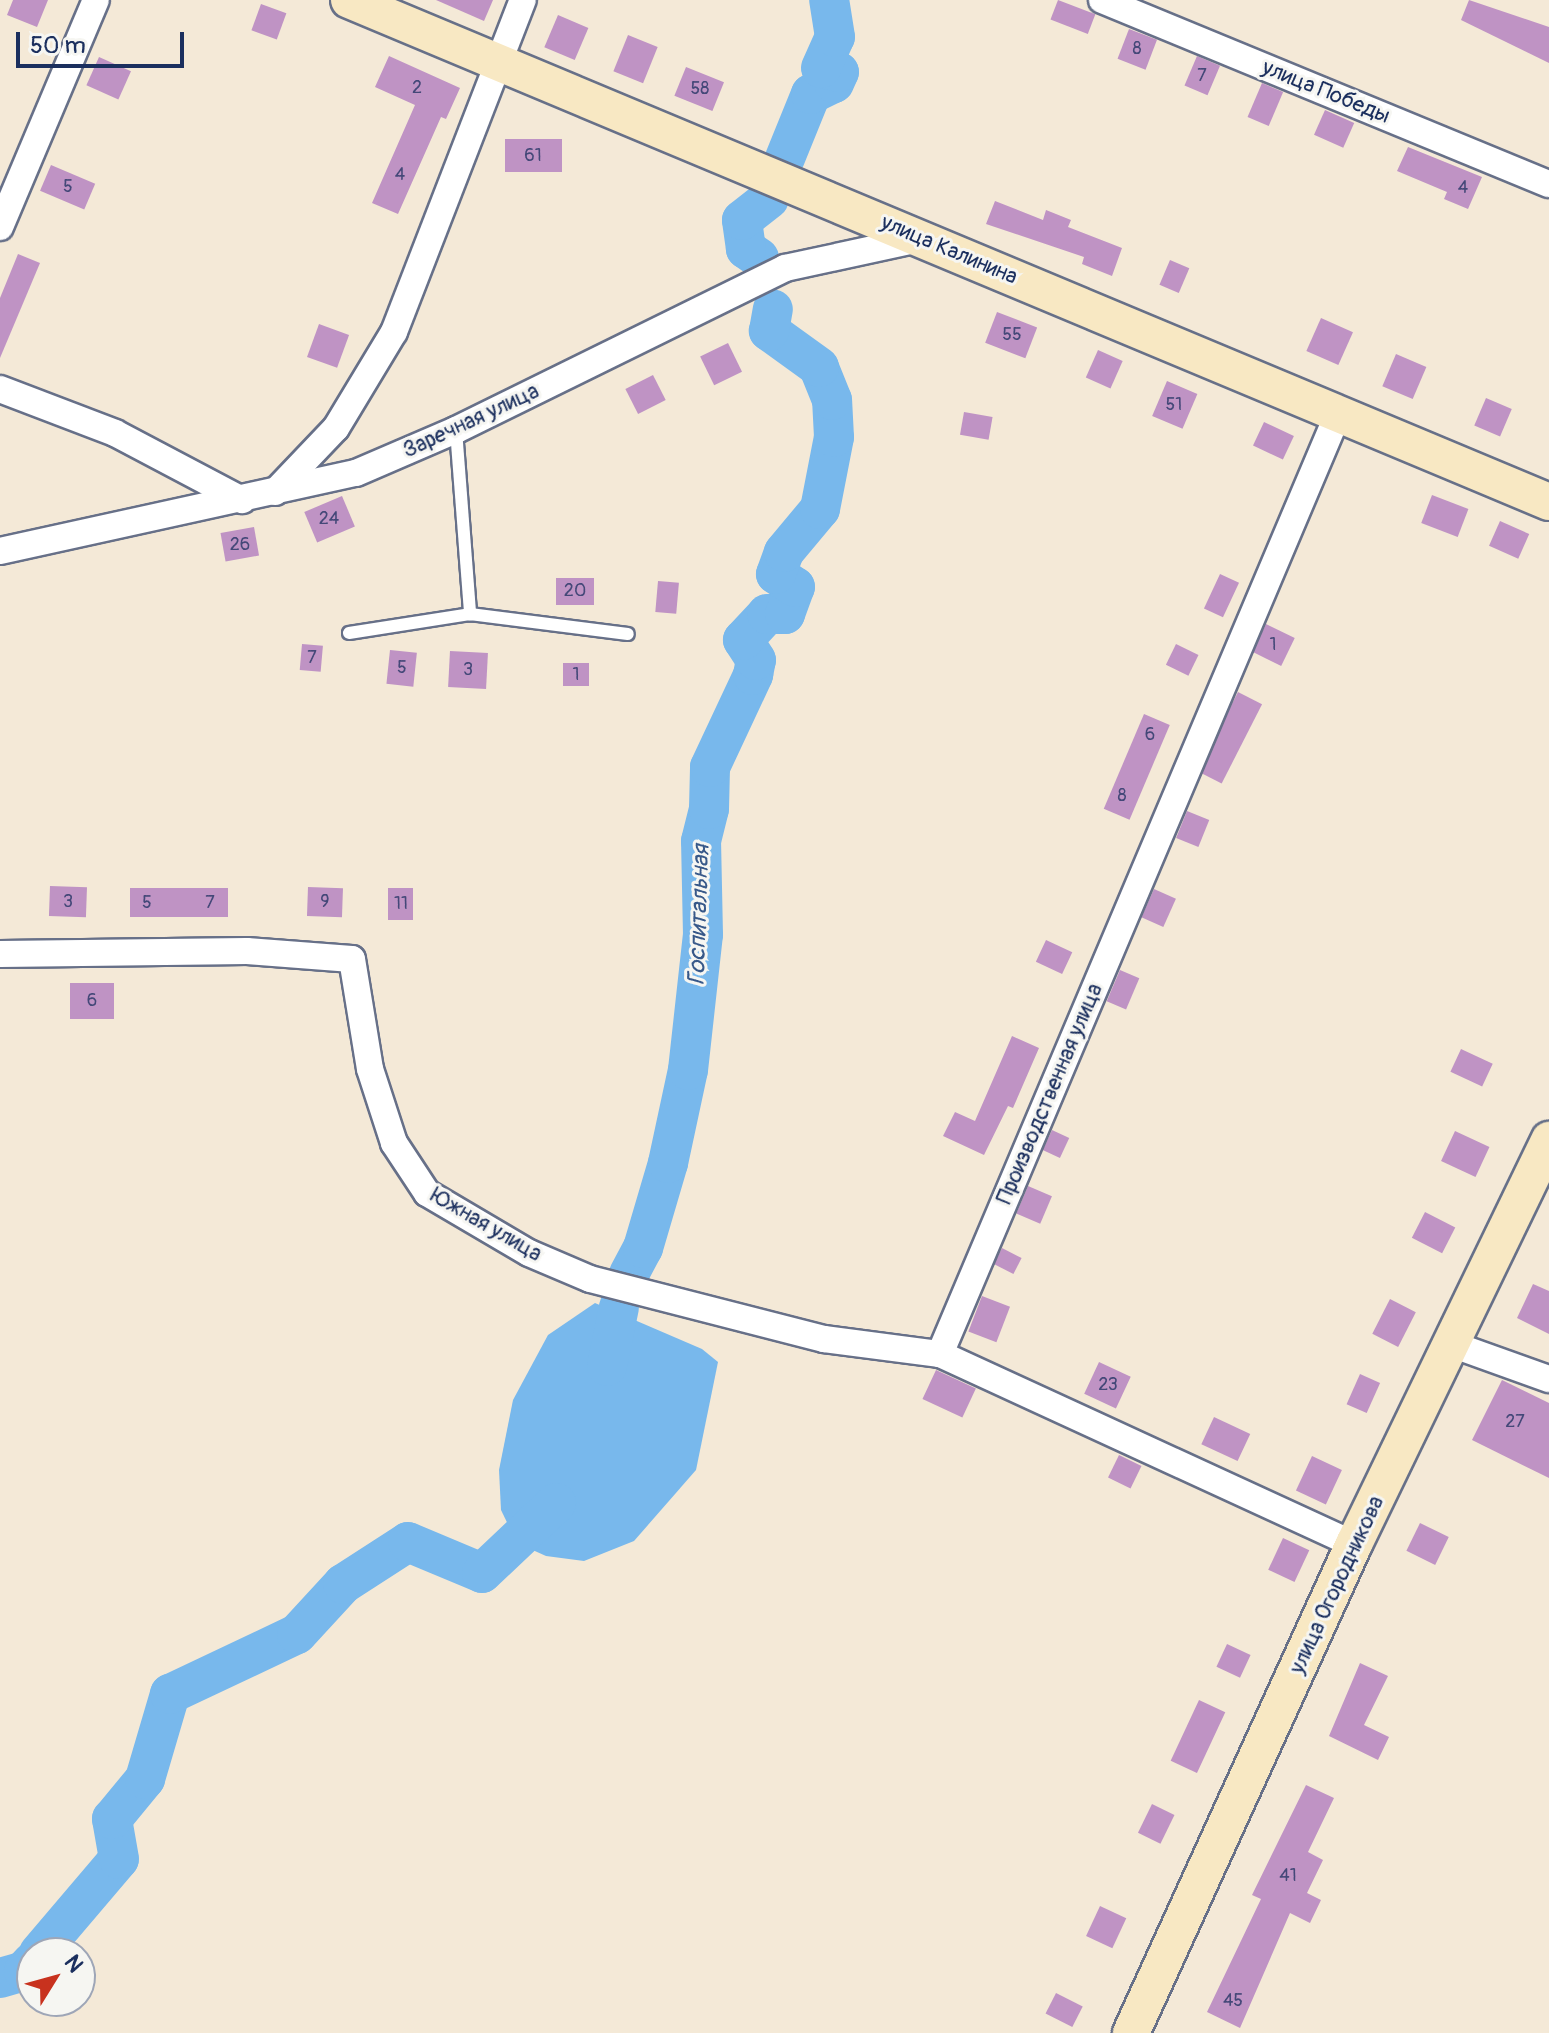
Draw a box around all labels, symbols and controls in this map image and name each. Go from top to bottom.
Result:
scale bar [20,16,188,66]
text: 50 m [30,31,86,60]
house number: 8 [1132,38,1142,60]
street label: улица Победы [1258,54,1394,130]
house number: 7 [1197,65,1207,87]
house number: 2 [412,77,422,99]
house number: 58 [691,78,709,100]
house number: 61 [524,145,542,167]
house number: 4 [395,164,405,186]
house number: 5 [63,176,73,198]
house number: 4 [1458,177,1468,199]
street label: улица Калинина [877,209,1021,291]
house number: 55 [1002,324,1022,346]
street label: Заречная улица [399,378,543,464]
house number: 51 [1166,394,1182,416]
house number: 24 [319,508,339,530]
house number: 26 [230,534,250,556]
house number: 20 [564,580,586,602]
house number: 1 [1269,634,1277,656]
house number: 7 [307,647,317,669]
house number: 5 [397,657,407,679]
house number: 3 [463,659,473,681]
house number: 1 [572,664,580,686]
house number: 6 [1145,724,1155,746]
house number: 8 [1117,785,1127,807]
water label: Госпитальная [682,844,716,986]
house number: 3 [63,891,73,913]
house number: 9 [320,891,330,913]
house number: 5 [142,892,152,914]
house number: 7 [205,892,215,914]
house number: 11 [394,893,408,915]
street label: Производственная улица [992,980,1108,1208]
house number: 6 [87,990,97,1012]
street label: Южная улица [426,1183,546,1267]
house number: 23 [1098,1374,1118,1396]
house number: 27 [1505,1411,1525,1433]
street label: улица Огородникова [1284,1492,1390,1678]
house number: 41 [1279,1865,1297,1887]
north arrow [16,1937,96,2017]
text: N [58,1949,89,1978]
house number: 45 [1223,1990,1243,2012]

